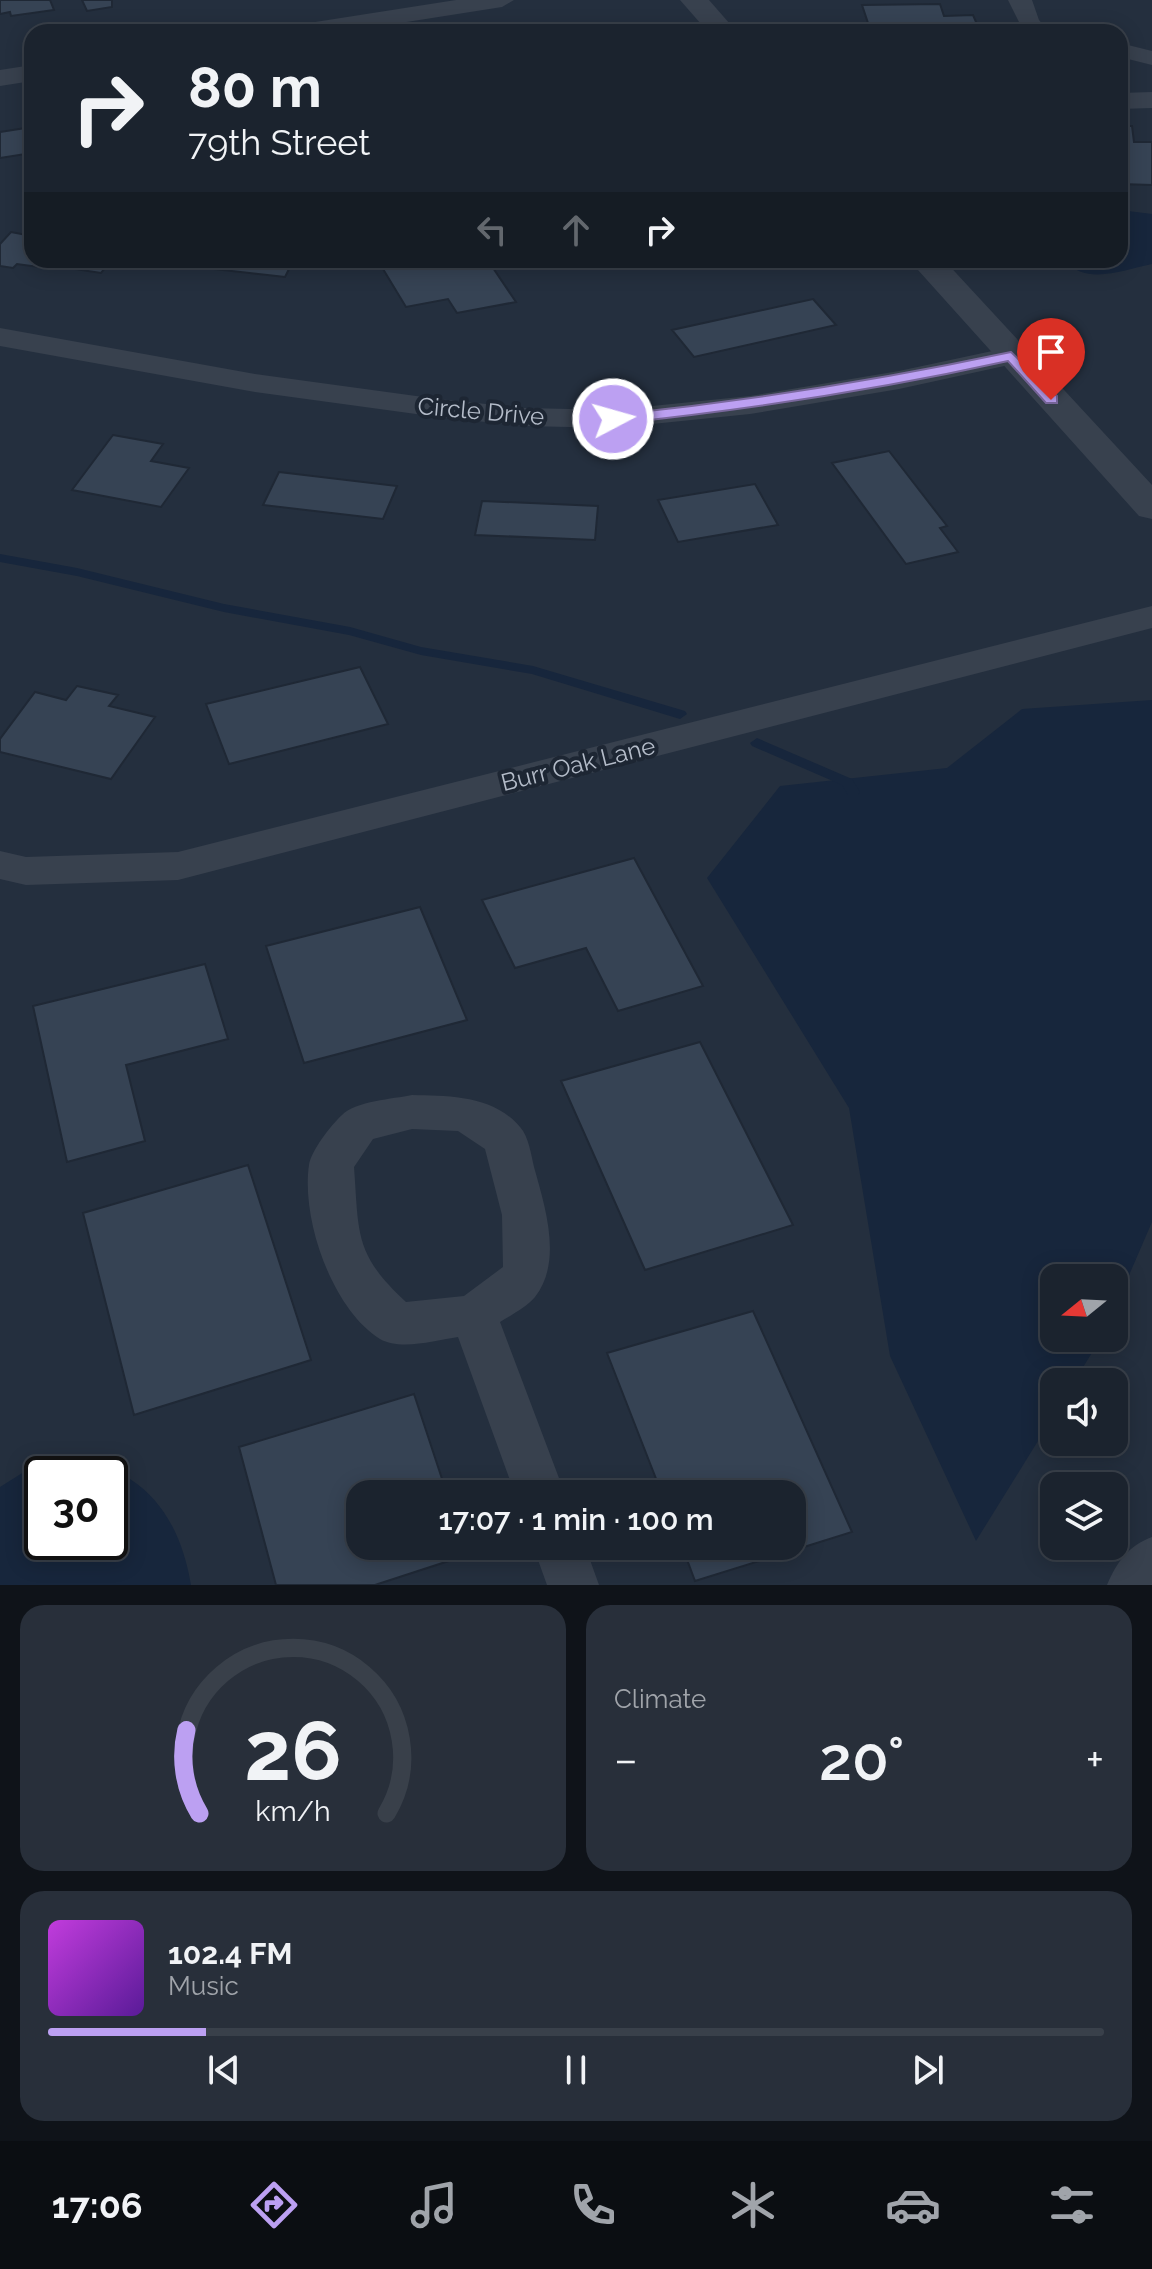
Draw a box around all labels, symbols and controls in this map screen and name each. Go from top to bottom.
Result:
text: 80 m [188,54,322,120]
icon: right [56,56,160,160]
text: 79th Street [188,121,370,163]
icon: left [470,208,514,252]
icon: ahead [554,208,598,252]
icon: right [638,208,682,252]
pin [1017,318,1085,400]
icon: arrive [1029,330,1073,374]
position arrow [571,377,655,461]
street label: Circle Drive [417,391,545,431]
street label: Burr Oak Lane [498,731,658,797]
north arrow [1040,1264,1128,1352]
map controls [1040,1264,1128,1560]
button: sound [1040,1368,1128,1456]
speed limit sign: 30 [24,1456,128,1560]
button: layers [1040,1472,1128,1560]
text: 17:07 · 1 min · 100 m [438,1502,714,1537]
text: Climate [614,1684,706,1714]
text: 26 [244,1702,342,1799]
text: 20° [819,1724,904,1794]
text: − [614,1734,638,1785]
text: + [1086,1734,1104,1785]
text: km/h [255,1794,331,1828]
text: 102.4 FM [168,1936,292,1971]
text: Music [168,1971,239,2001]
icon: previous [202,2048,246,2092]
icon: pause [554,2048,598,2092]
icon: next [906,2048,950,2092]
icon: directions [246,2177,302,2233]
icon: music [406,2177,462,2233]
icon: phone [565,2177,621,2233]
icon: climate [725,2177,781,2233]
icon: car [885,2177,941,2233]
icon: filters [1044,2177,1100,2233]
text: 17:06 [52,2184,143,2226]

